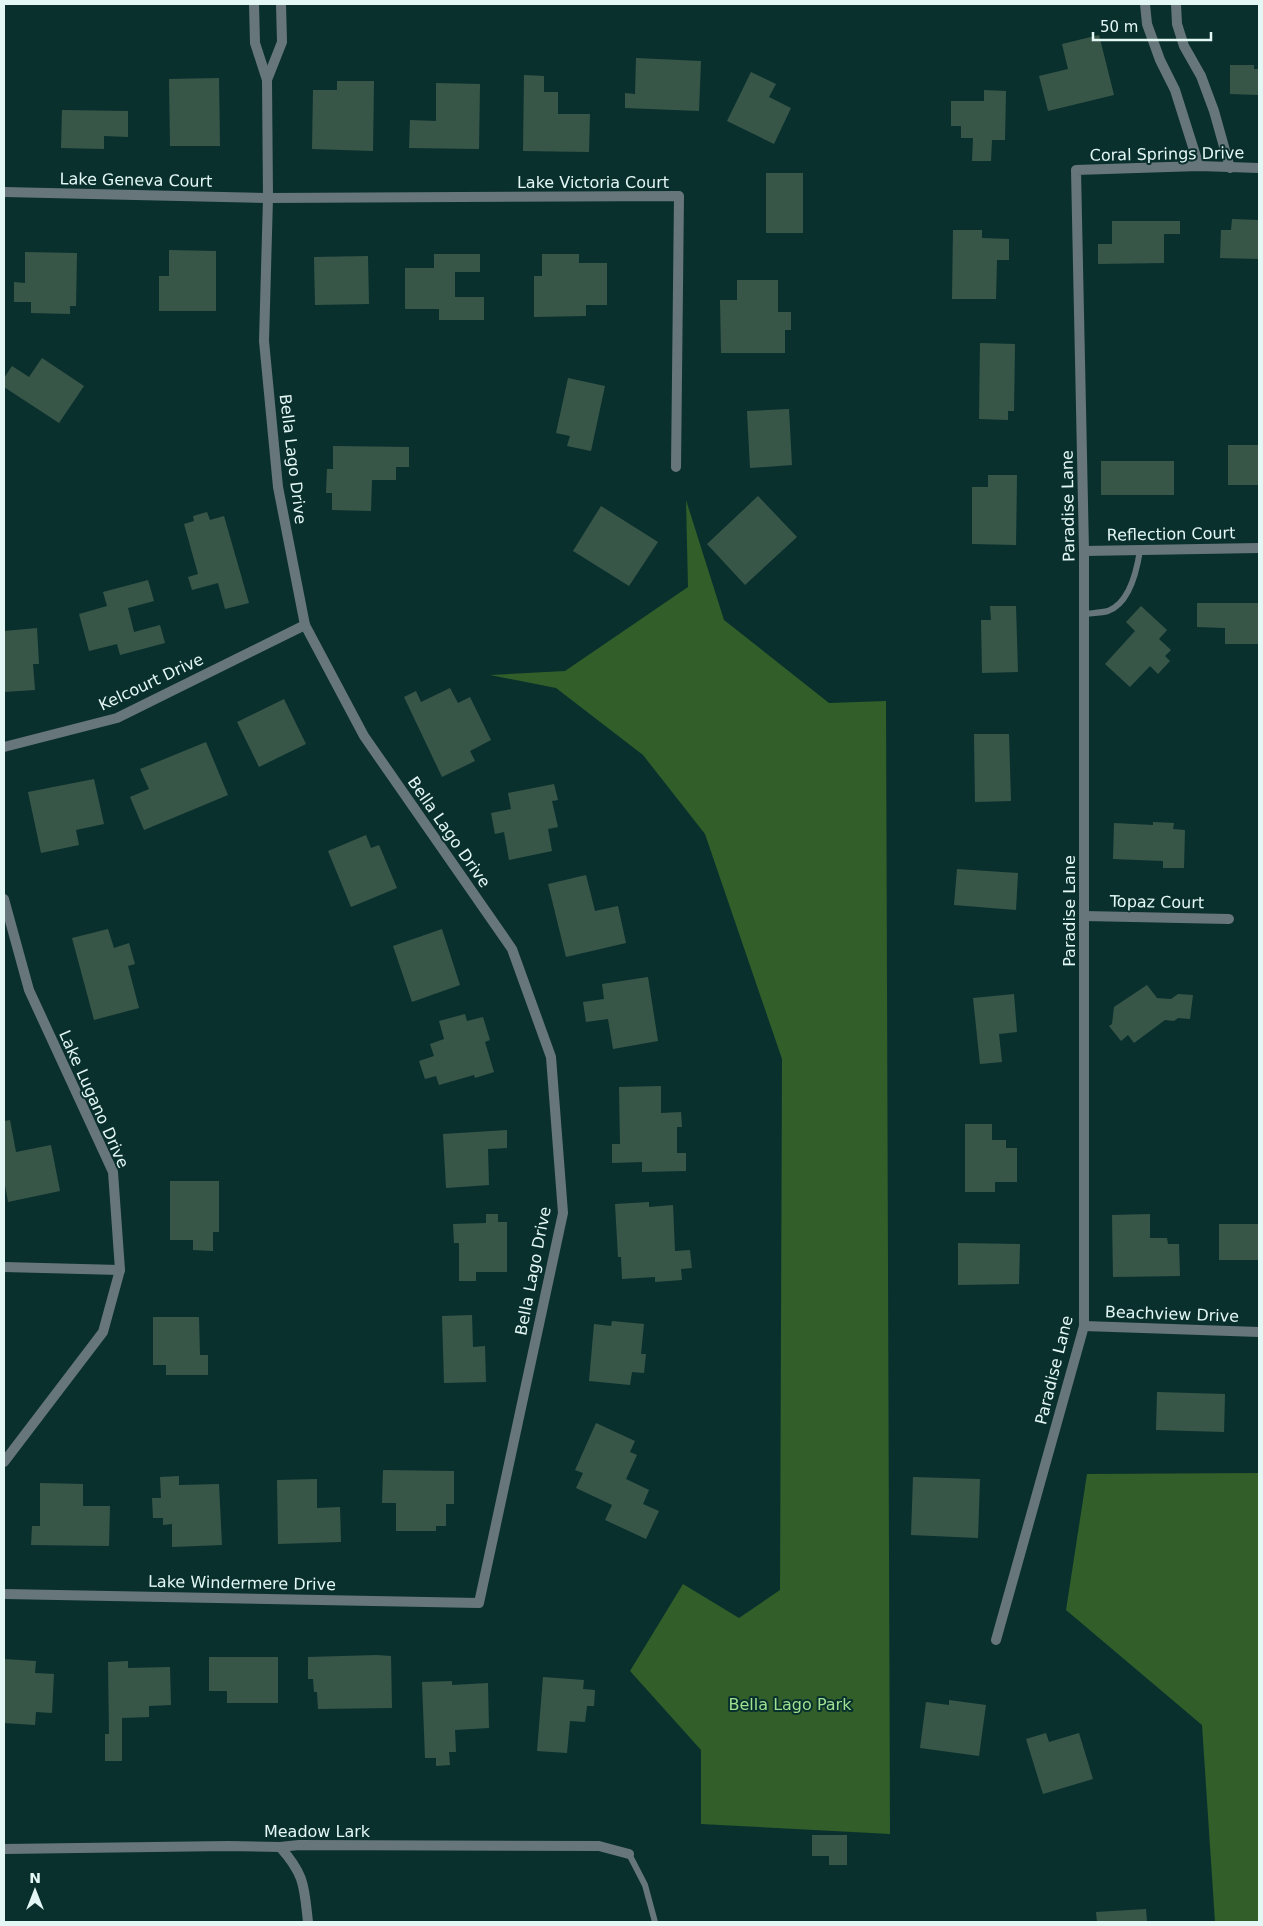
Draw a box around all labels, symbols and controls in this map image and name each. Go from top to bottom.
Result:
scale bar [1093,10,1210,42]
text: 50 m [1100,18,1138,36]
street label: Coral Springs Drive [1090,143,1244,165]
street label: Lake Geneva Court [59,169,213,191]
street label: Lake Victoria Court [517,173,669,192]
street label: Bella Lago Drive [276,393,310,525]
street label: Paradise Lane [1058,450,1078,562]
street label: Reflection Court [1107,523,1235,545]
street label: Kelcourt Drive [96,649,206,715]
street label: Bella Lago Drive [404,773,494,891]
street label: Paradise Lane [1060,855,1079,967]
street label: Topaz Court [1109,892,1204,912]
street label: Lake Lugano Drive [55,1027,133,1171]
street label: Bella Lago Drive [511,1205,555,1337]
street label: Beachview Drive [1105,1302,1239,1326]
street label: Paradise Lane [1031,1314,1077,1426]
street label: Lake Windermere Drive [148,1572,336,1594]
park label: Bella Lago Park [729,1695,852,1714]
street label: Meadow Lark [264,1822,371,1841]
north arrow [10,1866,60,1916]
text: N [29,1870,41,1886]

